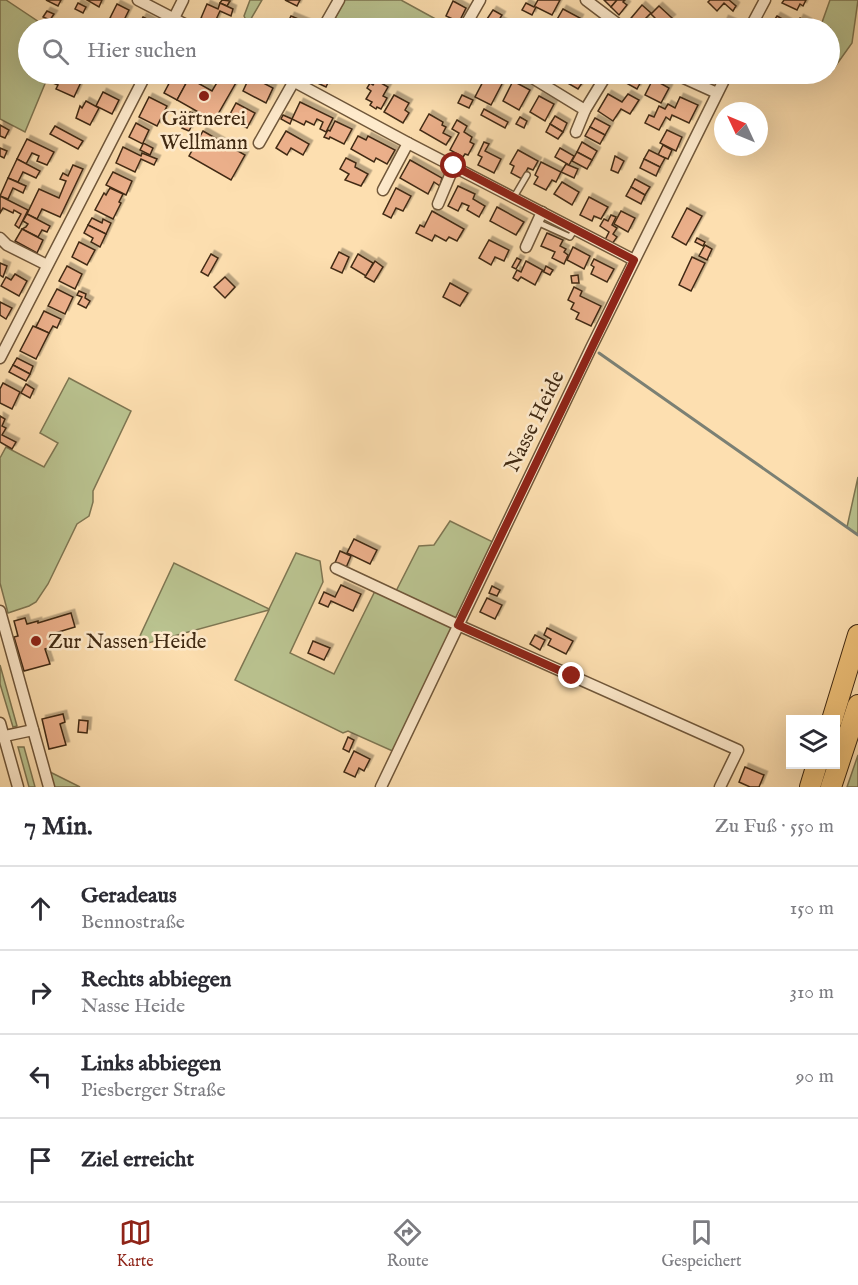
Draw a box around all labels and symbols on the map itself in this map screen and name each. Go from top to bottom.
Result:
marker: Gärtnerei Wellmann [197,89,211,103]
north arrow [714,102,768,156]
place label: Gärtnerei Wellmann [160,106,248,157]
route start [440,152,466,178]
street label: Nasse Heide [499,366,572,477]
place label: Zur Nassen Heide [48,629,207,656]
marker: Zur Nassen Heide [29,634,43,648]
route end [558,662,584,688]

